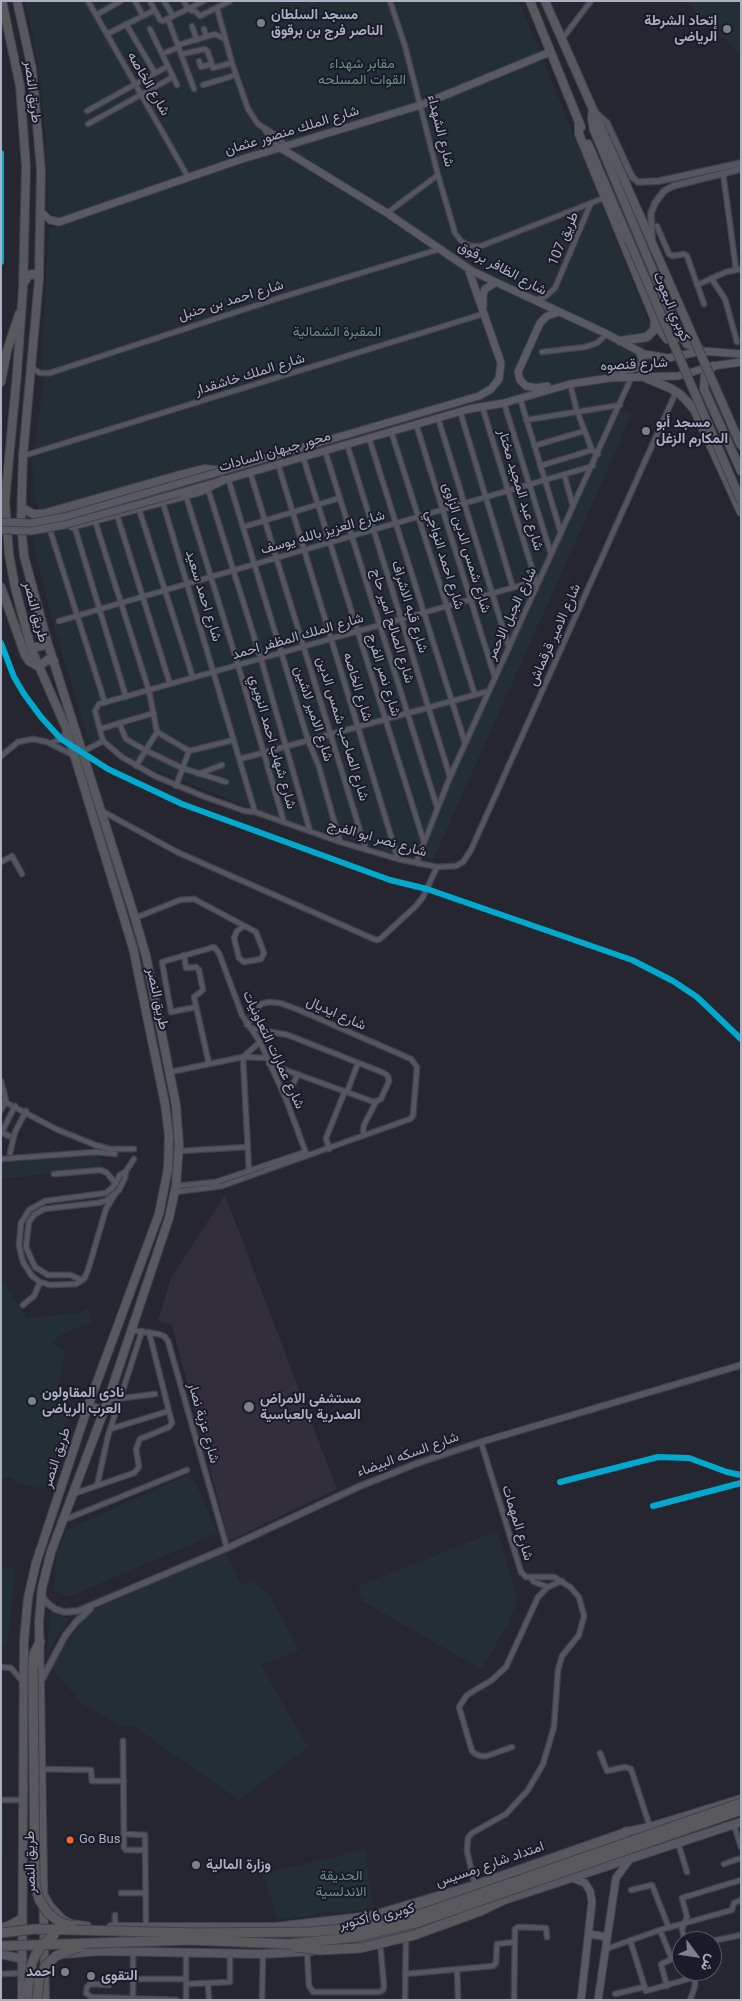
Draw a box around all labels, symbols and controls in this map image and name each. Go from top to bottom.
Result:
place label: مسجد السلطان الناصر فرج بن برقوق [271,7,383,40]
place label: إتحاد الشرطة الرياضى [644,13,717,46]
marker: مسجد السلطان الناصر فرج بن برقوق [255,17,267,29]
marker: إتحاد الشرطة الرياضى [721,23,733,35]
street label: شارع الخاصه [123,49,173,119]
park label: مقابر شهداء القوات المسلحه [318,56,406,88]
street label: طريق النصر [20,60,44,124]
street label: شارع الشهداء [423,93,457,169]
street label: شارع الملك منصور عثمان [223,103,361,159]
street label: طريق 107 [545,210,583,268]
street label: شارع الظافر برقوق [455,239,549,299]
street label: كوبري البعوث [649,270,693,344]
street label: شارع احمد بن حنبل [176,277,286,325]
park label: المقبرة الشمالية [293,324,381,340]
street label: شارع الملك خاشقدار [193,350,307,400]
street label: شارع قنصوه [600,355,668,375]
place label: مسجد أبو المكارم الزغل [656,415,728,448]
marker: مسجد أبو المكارم الزغل [640,425,652,437]
street label: شارع عبد المجيد مختار [493,427,547,553]
street label: محور جيهان السادات [217,428,333,476]
street label: شارع شمس الدين الزاوى [438,481,494,615]
street label: شارع العزيز بالله يوسف [259,507,387,559]
street label: شارع احمد النواجي [421,508,467,612]
street label: شارع احمد سعيد [181,548,225,644]
street label: شارع قبه الاشراف [387,559,431,655]
street label: شارع الجبل الاحمر [483,565,541,663]
street label: شارع الصالح امير حاج [367,566,417,686]
street label: طريق النصر [19,580,51,644]
street label: شارع الامير قرقماش [525,581,585,689]
street label: شارع الملك المظفر احمد [230,610,366,664]
street label: شارع نصر الفرج [362,632,404,718]
street label: شارع الخاصه [339,651,375,723]
street label: شارع الصاحب شمس الدين [312,655,372,803]
street label: شارع الامير لاشين [290,664,336,764]
street label: شارع شهاب احمد النويري [245,673,299,811]
street label: شارع نصر ابو الفرج [325,817,429,861]
street label: طريق النصر [142,967,172,1031]
street label: شارع عمارات التعاونيات [238,988,308,1112]
street label: شارع ايديال [304,993,368,1035]
street label: شارع عزبة نصار [183,1381,223,1465]
place label: نادى المقاولون العرب الرياضى [42,1385,124,1418]
place label: مستشفى الامراض الصدرية بالعباسية [260,1391,361,1424]
marker: نادى المقاولون العرب الرياضى [26,1395,38,1407]
marker: مستشفى الامراض الصدرية بالعباسية [242,1400,256,1414]
street label: طريق النصر [39,1426,75,1490]
street label: شارع السكه البيضاء [355,1429,461,1481]
street label: شارع المهمات [498,1483,536,1563]
street label: طريق النصر [22,1831,40,1893]
place label: Go Bus [79,1832,120,1848]
marker: Go Bus [65,1835,75,1845]
street label: امتداد شارع رمسيس [434,1839,546,1891]
place label: وزارة المالية [206,1857,271,1873]
marker: وزارة المالية [190,1859,202,1871]
park label: الحديقة الاندلسية [316,1868,366,1900]
street label: كوبرى 6 أكتوبر [338,1900,416,1934]
north arrow [672,1931,722,1981]
text: ش [698,1952,720,1975]
place label: احمد [26,1964,55,1980]
marker: احمد [59,1966,71,1978]
place label: التقوى [101,1968,138,1984]
marker: التقوى [85,1970,97,1982]

